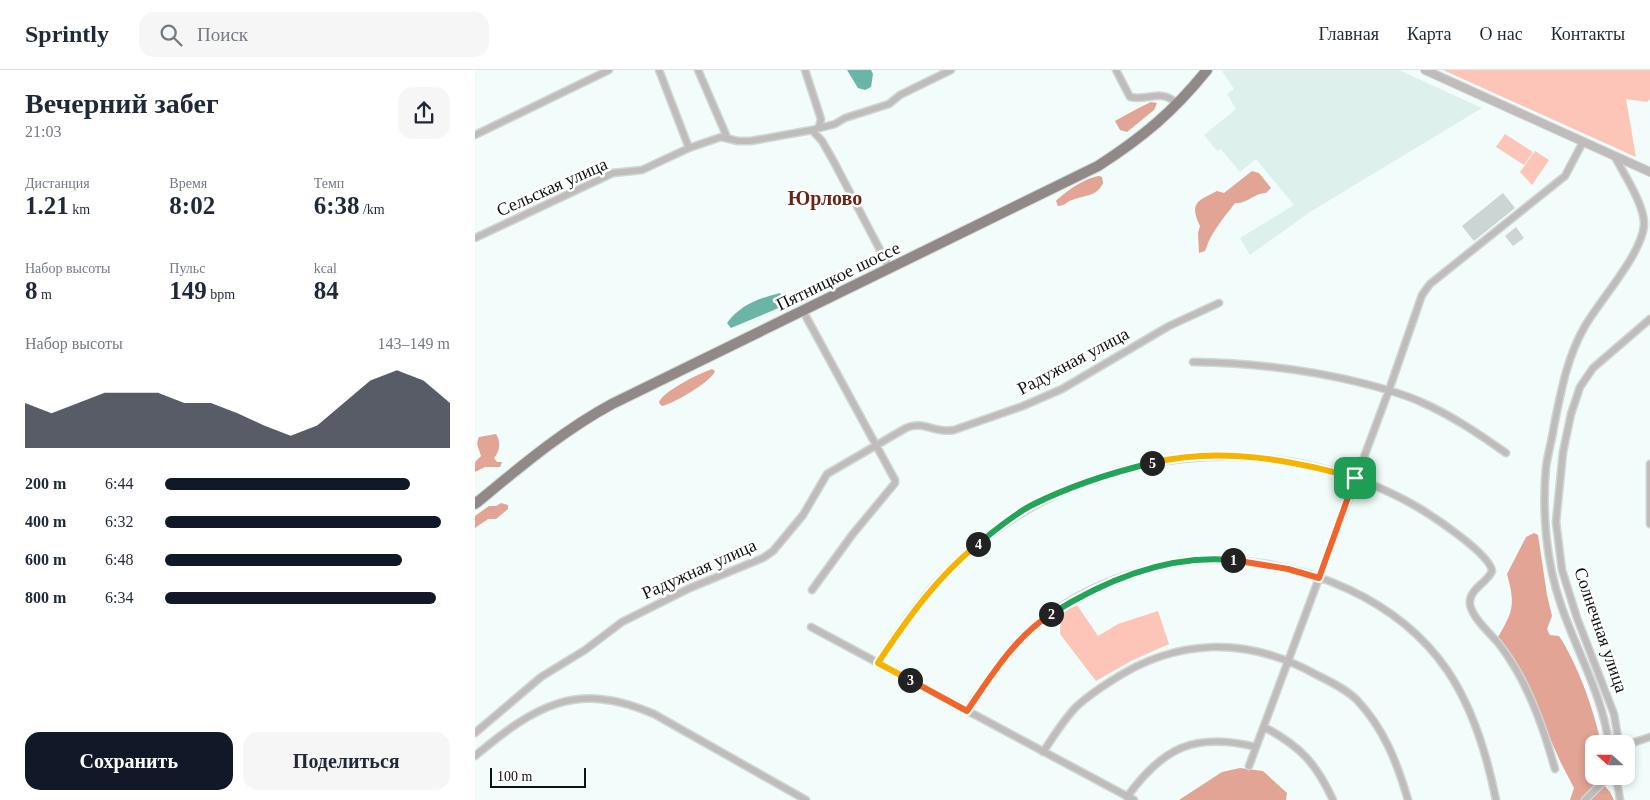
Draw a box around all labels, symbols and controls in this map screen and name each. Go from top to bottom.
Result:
search box [139,12,489,57]
text: Sprintly [25,21,109,47]
icon: search [157,21,185,49]
text: Поиск [197,24,248,45]
text: Главная [1319,24,1379,44]
text: Карта [1407,24,1452,44]
text: О нас [1480,24,1523,44]
text: Контакты [1551,24,1625,44]
button: share [398,87,450,139]
text: Вечерний забег [25,88,219,119]
text: 21:03 [25,123,61,140]
street label: Сельская улица [494,154,610,220]
text: Дистанция [25,176,90,191]
text: Время [169,176,207,191]
text: Темп [314,176,344,191]
district label: Юрлово [788,187,862,210]
text: 1.21 [25,192,69,219]
text: 8:02 [169,192,215,219]
text: 6:38 [314,192,359,219]
text: km [69,202,90,217]
text: /km [359,202,385,217]
street label: Пятницкое шоссе [773,237,903,315]
text: Набор высоты [25,261,111,276]
text: Пульс [169,261,205,276]
text: kcal [314,261,337,276]
text: 8 [25,277,38,304]
text: 149 [169,277,207,304]
text: 84 [314,277,339,304]
text: m [38,287,52,302]
text: bpm [207,287,235,302]
street label: Радужная улица [1014,323,1132,399]
text: Набор высоты [25,335,123,352]
text: 143–149 m [378,335,450,352]
pin: 5 [1139,450,1165,476]
text: 5 [1149,456,1156,471]
pin [1334,457,1376,499]
icon: arrive [1341,464,1369,492]
text: 200 m [25,475,66,492]
text: 6:44 [105,475,133,492]
text: 400 m [25,513,66,530]
text: 6:32 [105,513,133,530]
pin: 4 [965,532,991,556]
street label: Радужная улица [639,535,759,603]
text: 4 [975,537,982,552]
pin: 1 [1221,548,1245,572]
text: 600 m [25,551,66,568]
text: 6:48 [105,551,133,568]
text: 1 [1230,553,1237,568]
street label: Солнечная улица [1570,565,1632,695]
text: 800 m [25,589,66,606]
text: 6:34 [105,589,133,606]
pin: 2 [1039,602,1063,626]
text: 2 [1048,607,1055,622]
pin: 3 [897,668,923,692]
text: 3 [907,673,914,688]
button: Сохранить [25,732,233,790]
button: Поделиться [243,732,450,790]
north arrow [1585,735,1635,785]
map controls [1585,735,1635,785]
scale bar [490,765,586,788]
text: 100 m [497,769,532,784]

